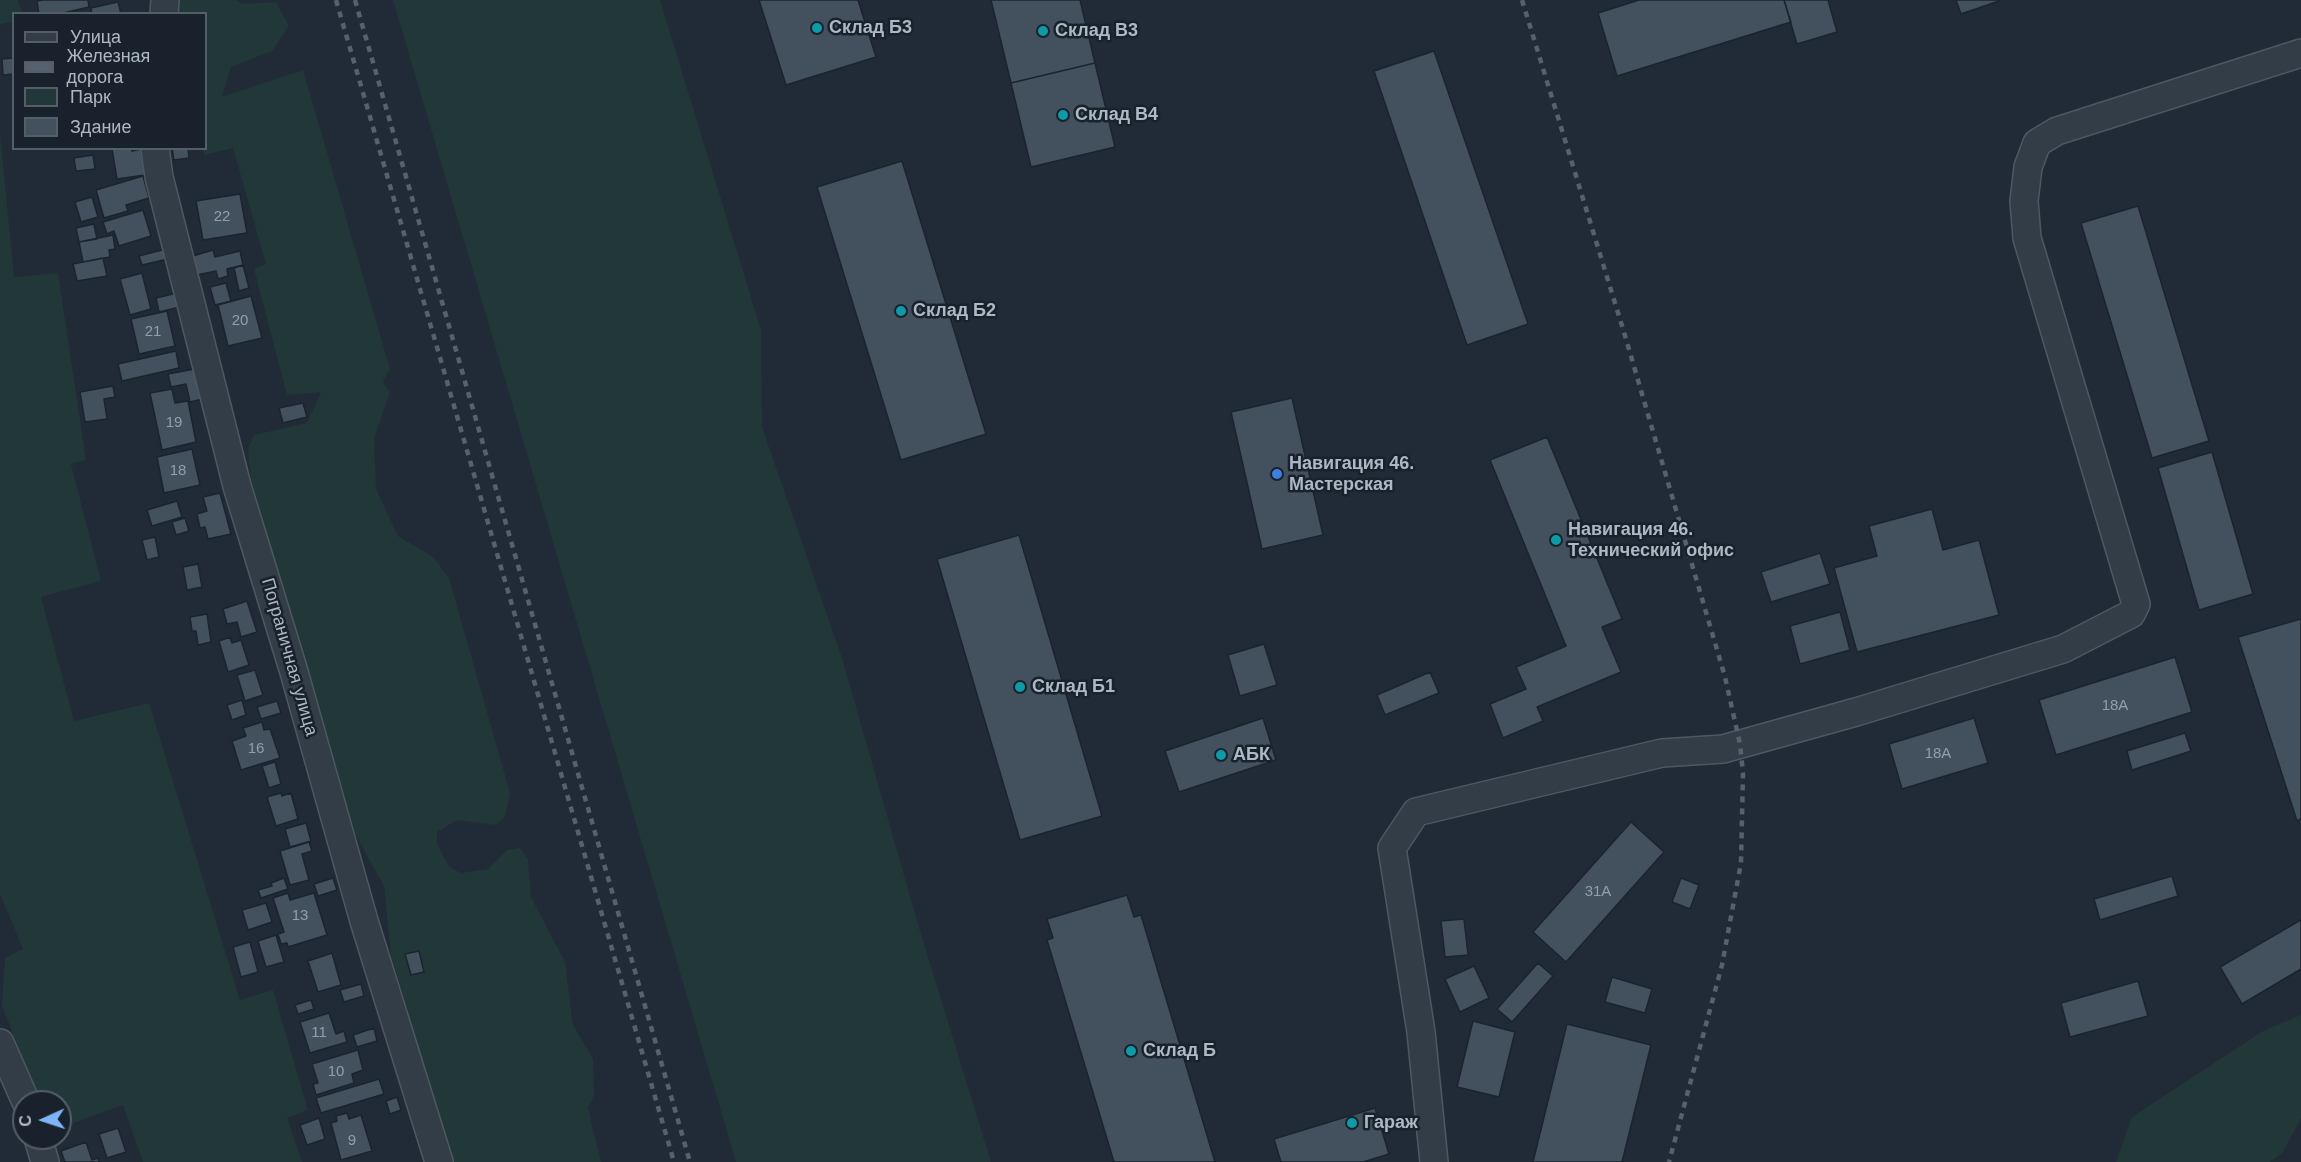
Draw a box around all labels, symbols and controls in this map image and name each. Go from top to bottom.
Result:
legend [12,12,207,150]
place label: Склад Б3 [829,17,912,39]
place label: Склад В3 [1055,20,1138,42]
marker: Склад Б3 [810,21,824,35]
marker: Склад В3 [1036,24,1050,38]
text: Улица [70,27,121,47]
text: Железная дорога [66,46,150,87]
text: Парк [70,87,111,107]
place label: Склад В4 [1075,104,1158,126]
marker: Склад В4 [1056,108,1070,122]
text: Здание [70,117,131,137]
house number: 22 [214,208,230,226]
place label: Склад Б2 [913,300,996,322]
marker: Склад Б2 [894,304,908,318]
house number: 20 [232,312,248,330]
house number: 21 [145,323,161,341]
house number: 19 [166,414,182,432]
place label: Навигация 46. Мастерская [1289,453,1414,496]
house number: 18 [170,462,186,480]
marker: Навигация 46. Мастерская [1270,467,1284,481]
place label: Навигация 46. Технический офис [1568,519,1734,562]
marker: Навигация 46. Технический офис [1549,533,1563,547]
street label: Пограничная улица [256,576,322,738]
place label: Склад Б1 [1032,676,1115,698]
marker: Склад Б1 [1013,680,1027,694]
house number: 18А [2102,697,2128,715]
house number: 16 [248,740,264,758]
place label: АБК [1233,744,1270,766]
house number: 18А [1925,745,1951,763]
marker: АБК [1214,748,1228,762]
house number: 31А [1585,883,1611,901]
house number: 13 [292,907,308,925]
house number: 11 [311,1024,327,1042]
place label: Склад Б [1143,1040,1216,1062]
marker: Склад Б [1124,1044,1138,1058]
house number: 10 [328,1063,344,1081]
north arrow [12,1090,72,1150]
place label: Гараж [1364,1112,1418,1134]
text: С [17,1115,34,1127]
marker: Гараж [1345,1116,1359,1130]
house number: 9 [348,1132,356,1150]

